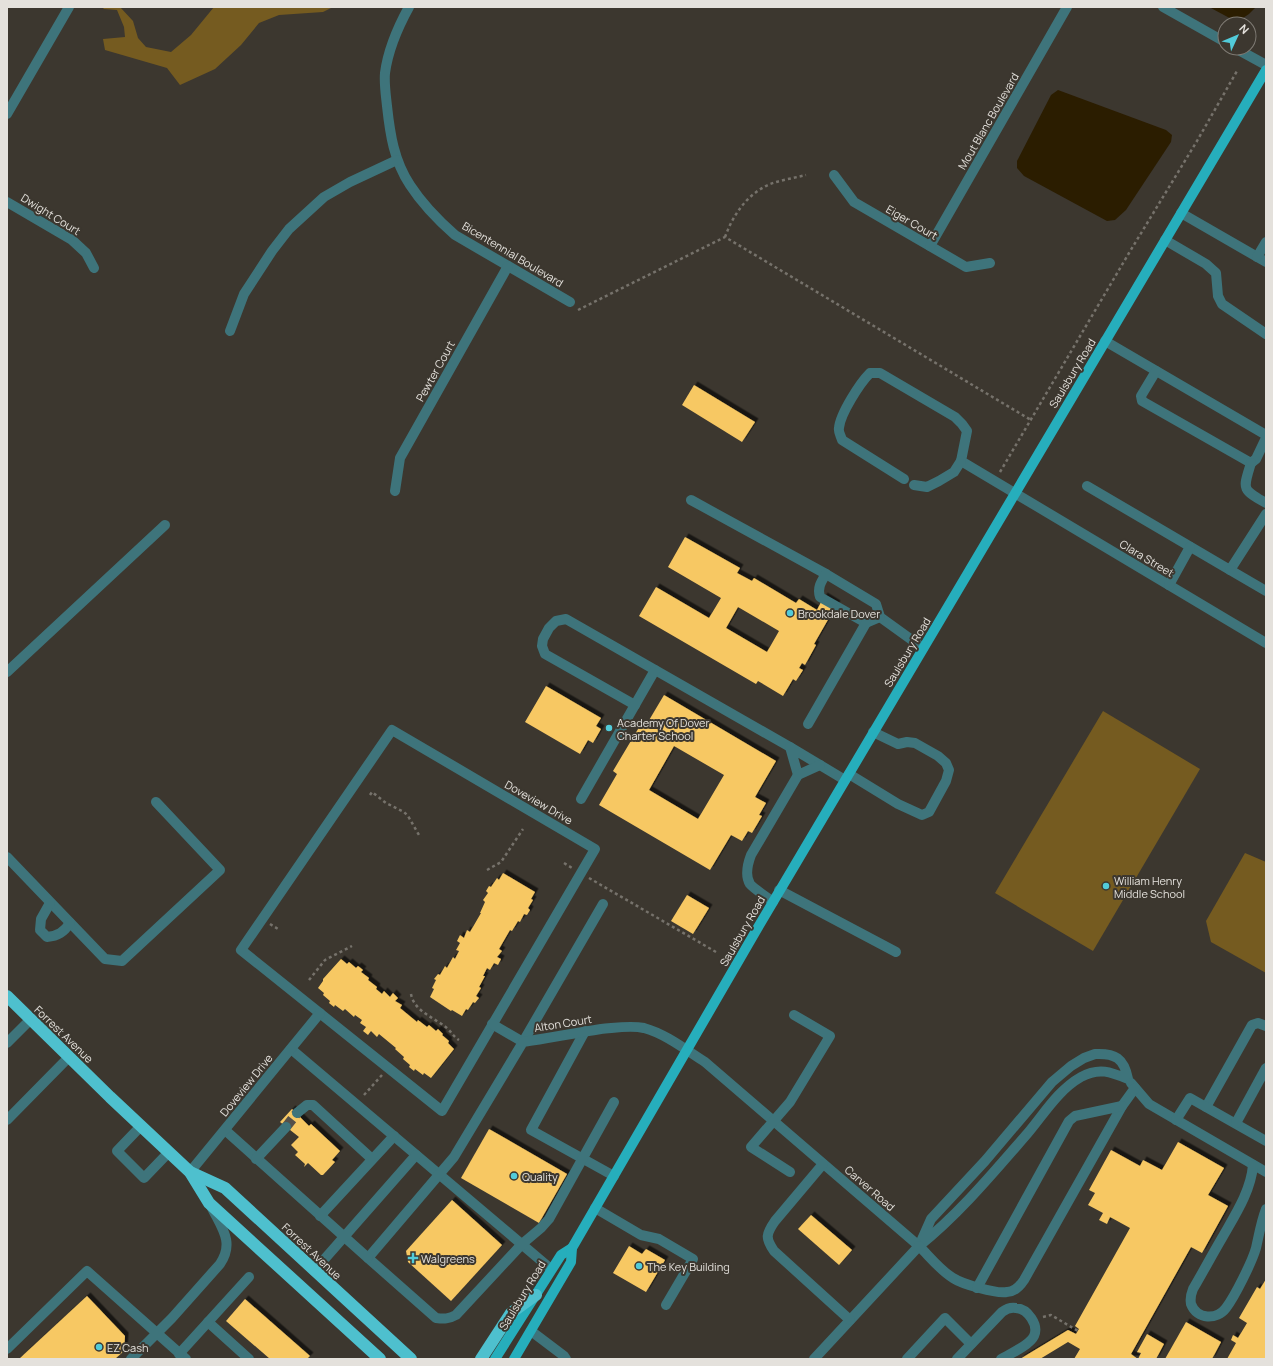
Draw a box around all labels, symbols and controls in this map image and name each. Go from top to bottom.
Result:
north arrow [1217,16,1257,56]
text: N [1236,21,1253,37]
street label: Mout Blanc Boulevard [954,70,1022,172]
street label: Dwight Court [18,190,84,238]
street label: Eiger Court [883,201,941,243]
street label: Bicentennial Boulevard [460,218,566,290]
street label: Saulsbury Road [1045,335,1099,411]
street label: Pewter Court [412,338,458,404]
street label: Clara Street [1117,536,1177,580]
place label: Brookdale Dover [798,606,880,621]
marker: Brookdale Dover [785,608,795,618]
street label: Saulsbury Road [880,614,934,690]
place label: Academy Of Dover Charter School [617,715,710,743]
marker: Academy Of Dover Charter School [604,723,614,733]
street label: Doveview Drive [502,777,576,828]
place label: William Henry Middle School [1114,873,1185,901]
marker: William Henry Middle School [1101,881,1111,891]
street label: Saulsbury Road [716,893,768,969]
street label: Forrest Avenue [31,1002,97,1066]
street label: Alton Court [533,1011,593,1035]
street label: Doveview Drive [216,1050,276,1119]
street label: Carver Road [842,1162,898,1214]
place label: Quality [522,1169,558,1184]
marker: Quality [509,1171,519,1181]
street label: Forrest Avenue [279,1220,345,1283]
place label: Walgreens [421,1251,475,1266]
marker: Walgreens [408,1253,418,1263]
street label: Saulsbury Road [495,1257,549,1333]
place label: The Key Building [647,1259,730,1274]
marker: The Key Building [634,1261,644,1271]
place label: EZ Cash [107,1340,149,1355]
marker: EZ Cash [94,1342,104,1352]

